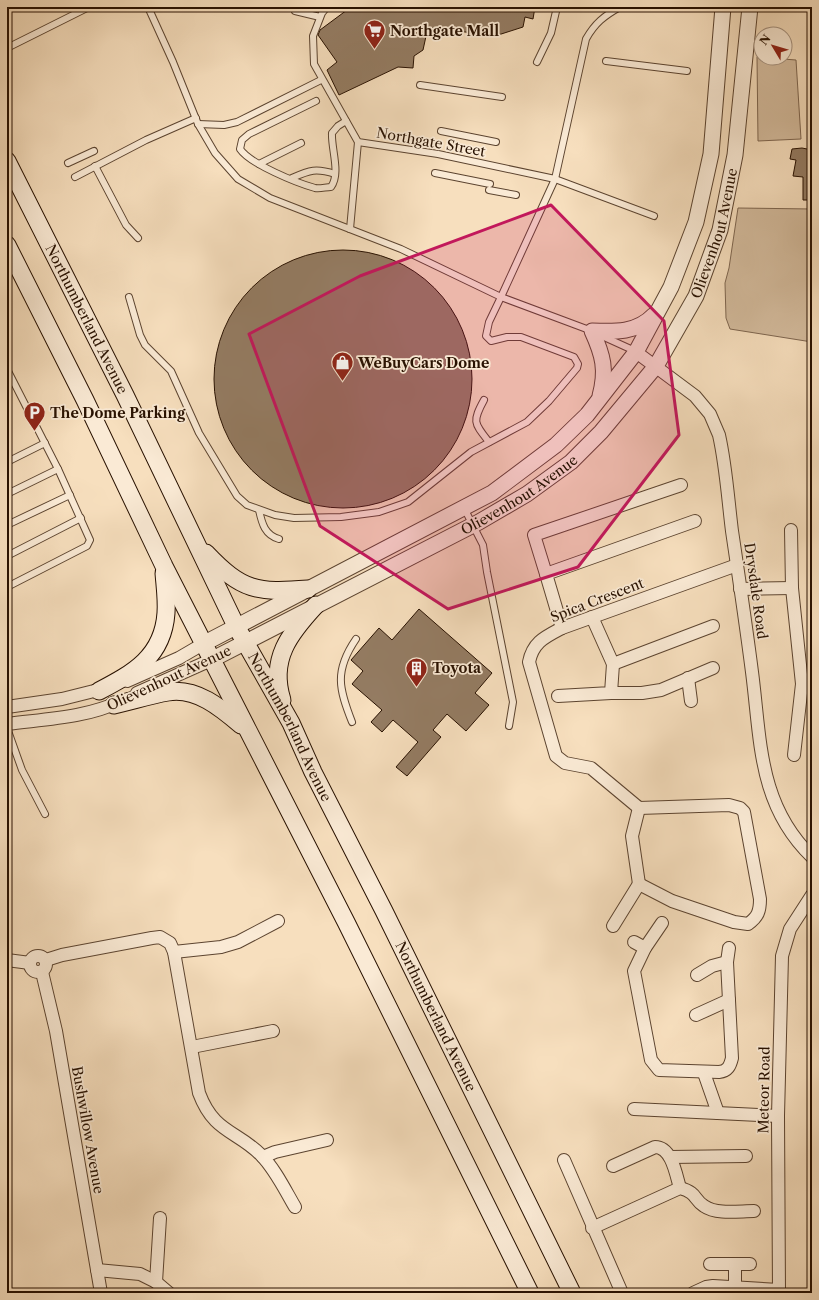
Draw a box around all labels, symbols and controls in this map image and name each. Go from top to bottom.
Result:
supermarket icon: Northgate Mall [362,18,388,51]
place label: Northgate Mall [390,22,499,40]
north arrow [753,26,793,66]
text: N [757,31,774,48]
street label: Northgate Street [375,124,487,160]
street label: Olievenhout Avenue [687,166,741,301]
street label: Northumberland Avenue [41,241,132,397]
shop icon: WeBuyCars Dome [330,350,356,383]
place label: WeBuyCars Dome [357,354,489,372]
parking icon: The Dome Parking [22,400,48,433]
place label: The Dome Parking [50,404,186,422]
street label: Olievenhout Avenue [458,451,582,539]
street label: Drysdale Road [740,542,772,641]
street label: Spica Crescent [548,574,646,626]
street label: Olievenhout Avenue [104,641,234,715]
street label: Northumberland Avenue [244,649,336,805]
building icon: Toyota [404,655,430,688]
place label: Toyota [432,659,482,677]
street label: Northumberland Avenue [391,938,480,1094]
street label: Meteor Road [754,1046,774,1134]
street label: Bushwillow Avenue [68,1065,108,1195]

